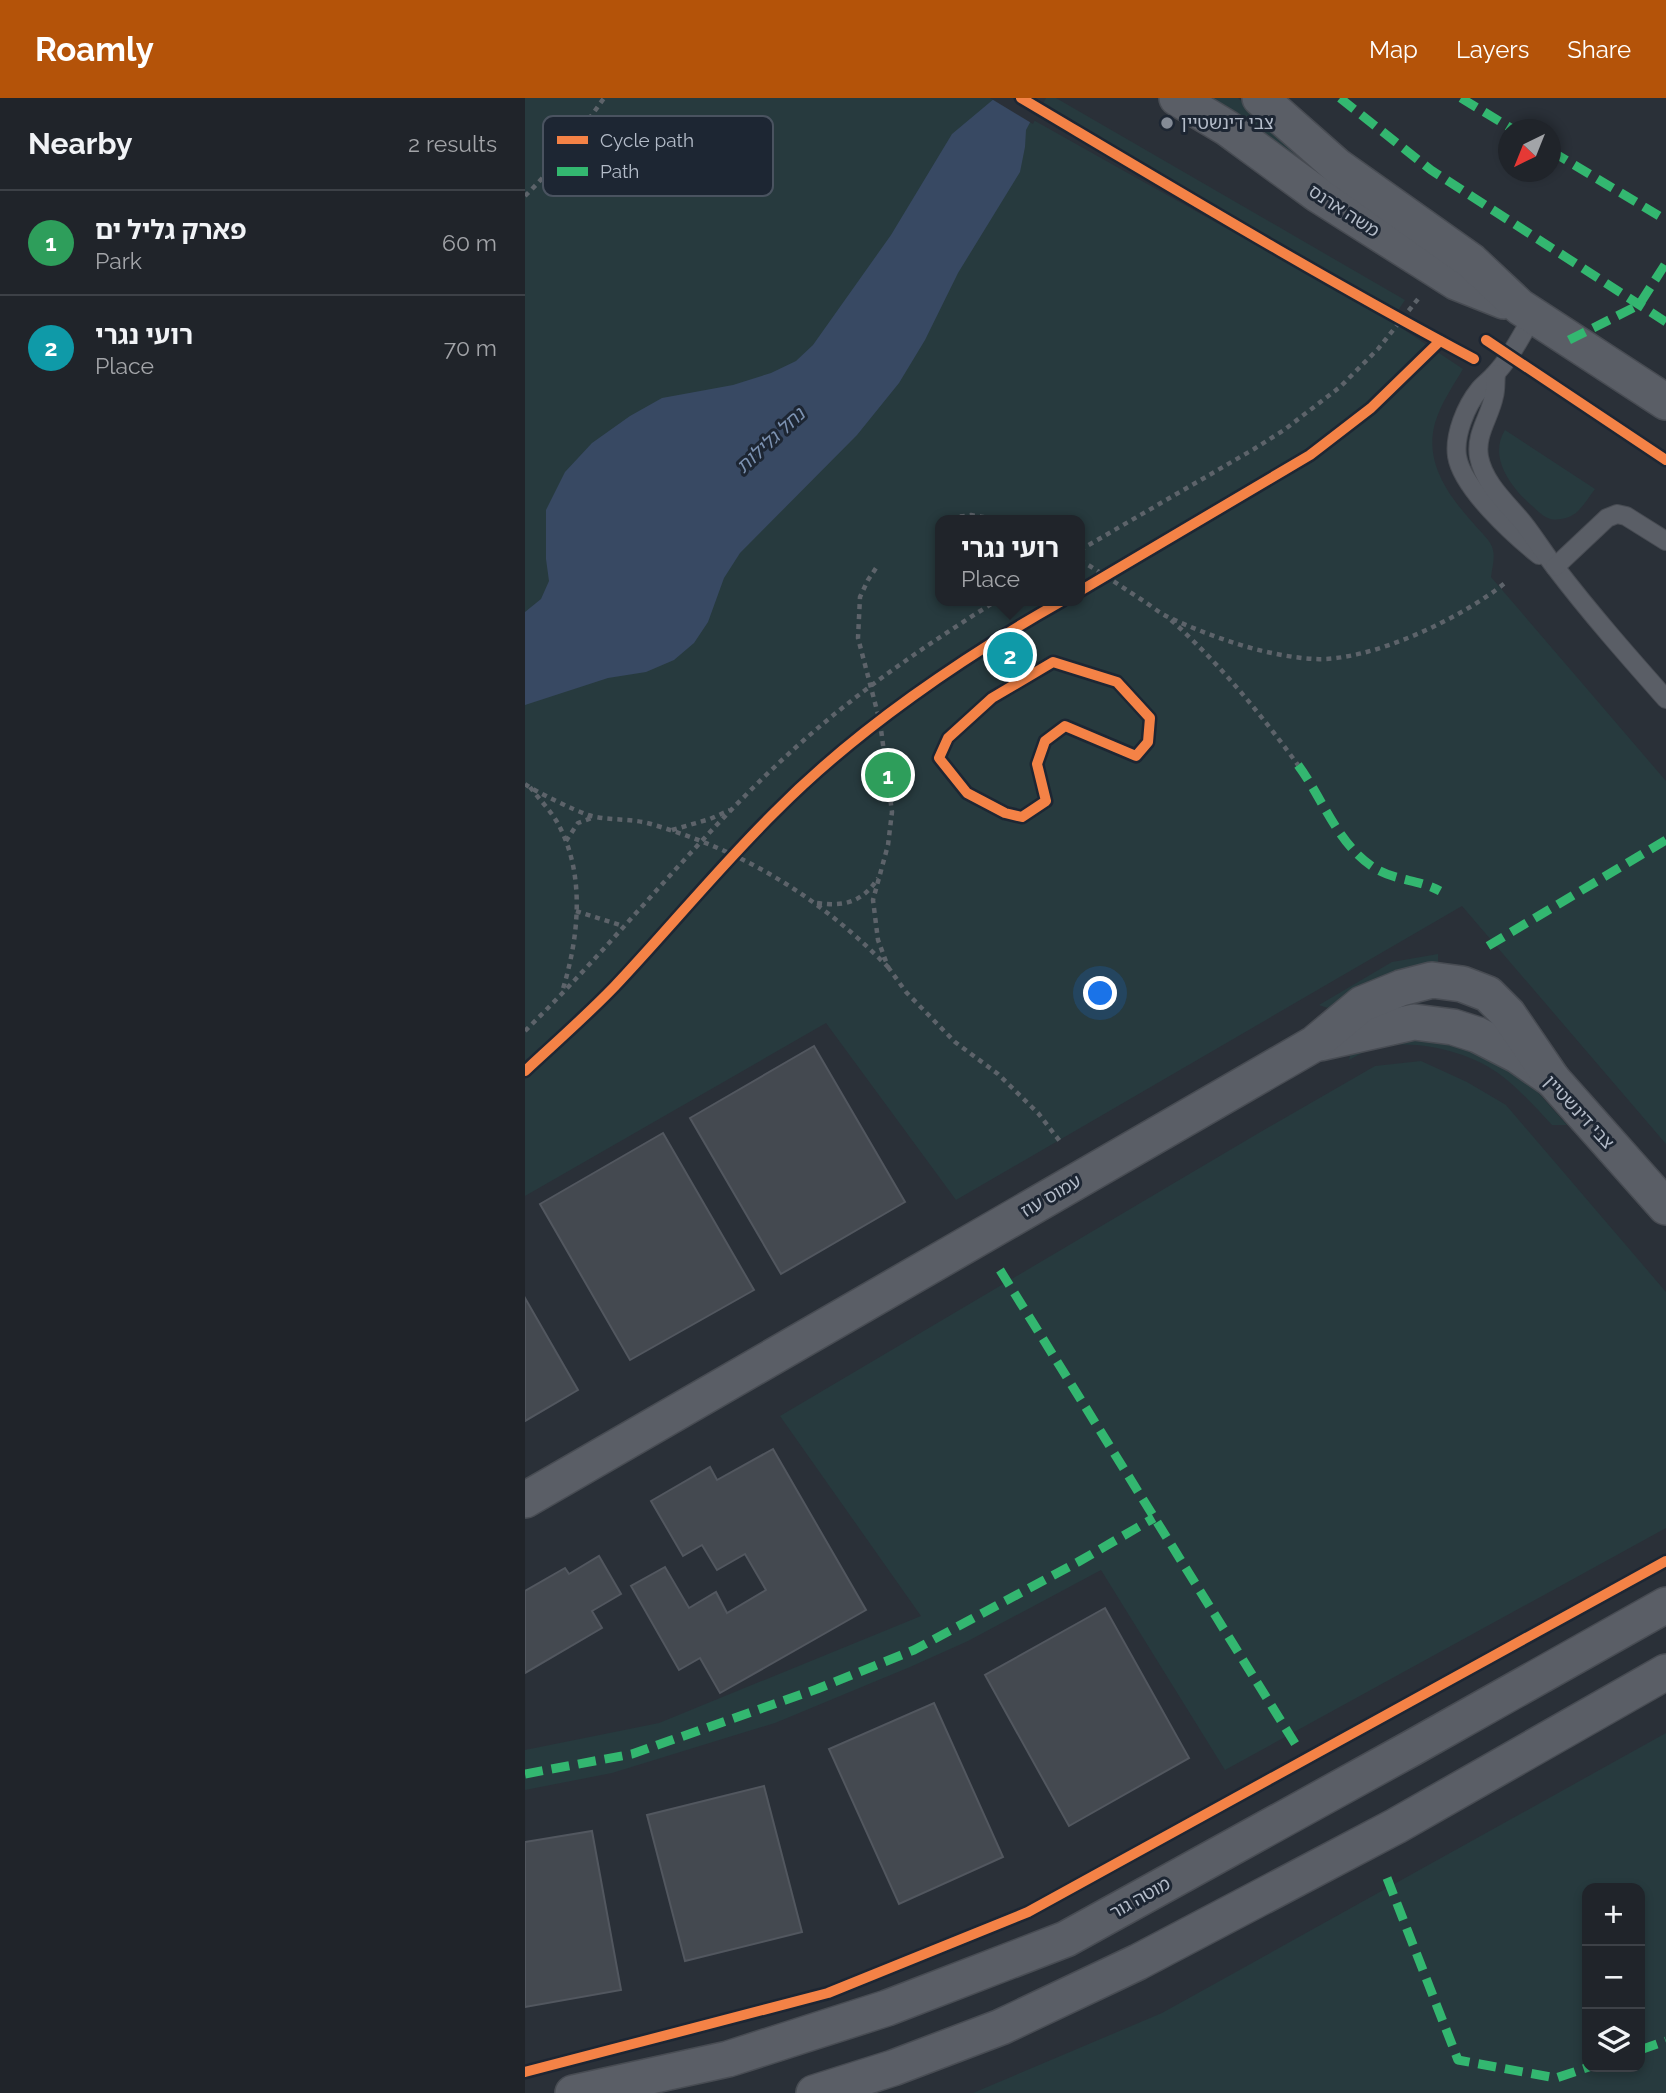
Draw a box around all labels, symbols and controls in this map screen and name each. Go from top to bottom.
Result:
text: Roamly [35,30,154,69]
text: Map [1369,35,1418,64]
text: Layers [1456,35,1529,64]
text: Share [1567,35,1631,64]
place label: צבי דינשטיין [1181,112,1274,133]
marker: צבי דינשטיין [1159,115,1175,131]
legend [543,116,773,196]
north arrow [1498,119,1561,182]
text: Nearby [28,126,132,161]
text: Cycle path [600,129,694,151]
text: 2 results [408,130,497,157]
text: Path [600,160,639,182]
street label: משה ארנס [1305,180,1384,241]
text: פארק גליל ים [95,215,247,245]
text: 1 [45,229,57,256]
text: 60 m [442,229,497,256]
text: Park [95,247,142,274]
text: רועי נגרי [95,320,193,350]
text: 2 [45,334,57,361]
text: 70 m [444,334,497,361]
text: Place [95,352,154,379]
water label: נחל גלילות [731,402,810,477]
popup [935,515,1085,606]
text: רועי נגרי [961,533,1059,563]
text: Place [961,565,1020,592]
pin: 2 [987,629,1033,681]
pin: 1 [865,749,911,801]
your location [1083,976,1117,1010]
street label: צבי דינשטיין [1540,1071,1619,1153]
street label: עמוס עוז [1017,1170,1085,1221]
street label: מוטה גור [1106,1872,1174,1923]
map controls [1582,1883,1645,2072]
button: + [1582,1883,1645,1946]
button: − [1582,1946,1645,2009]
button: layers [1582,2009,1645,2072]

